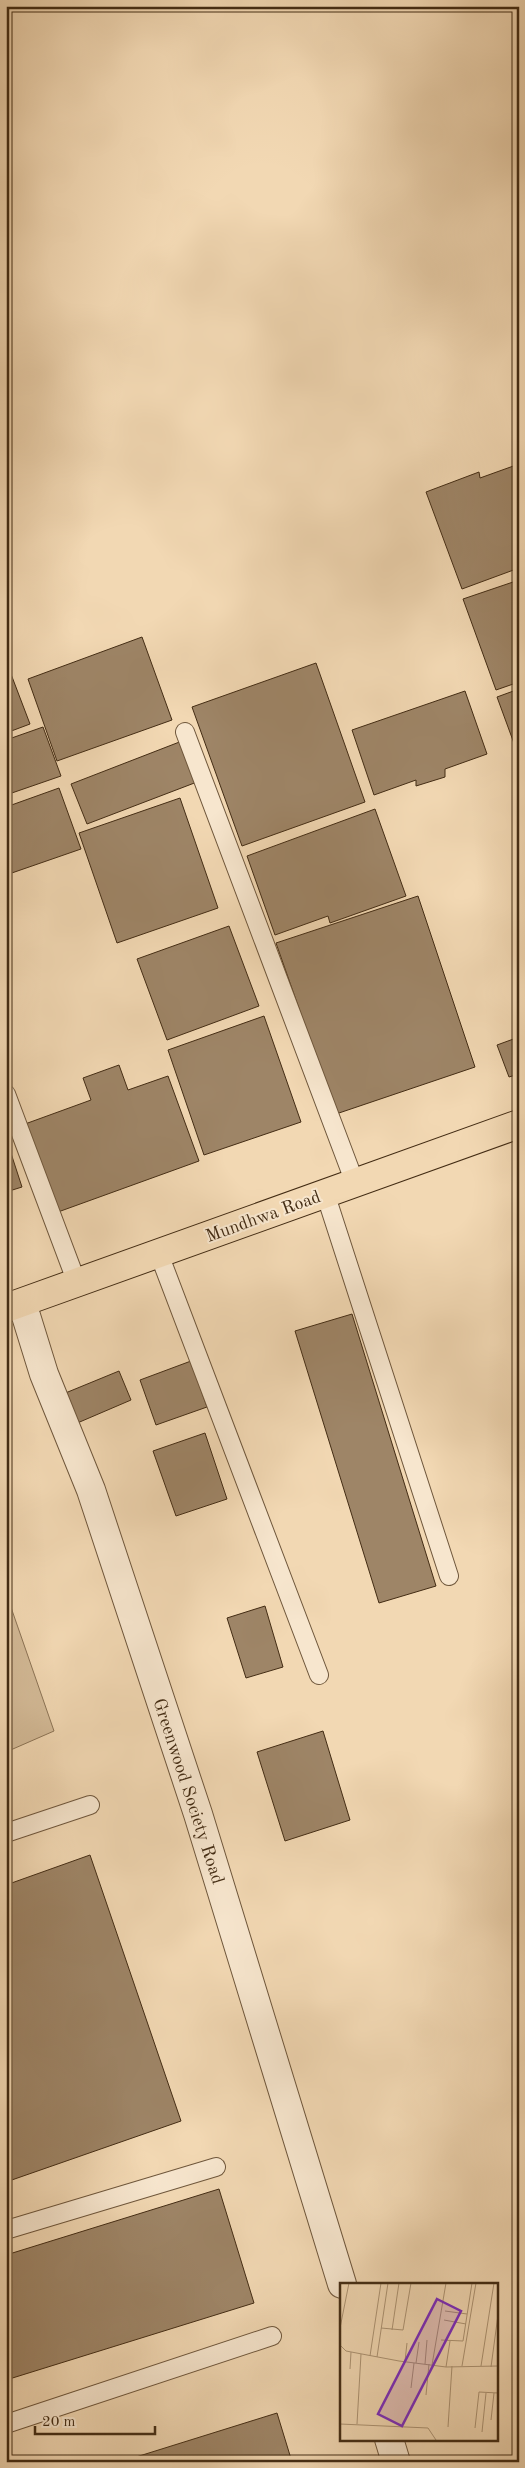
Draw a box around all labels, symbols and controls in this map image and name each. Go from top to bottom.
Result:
street label: Mundhwa Road [203,1188,323,1246]
street label: Greenwood Society Road [150,1696,227,1886]
inset map [340,2283,498,2440]
scale bar [35,2403,155,2435]
text: 20 m [42,2415,76,2430]

